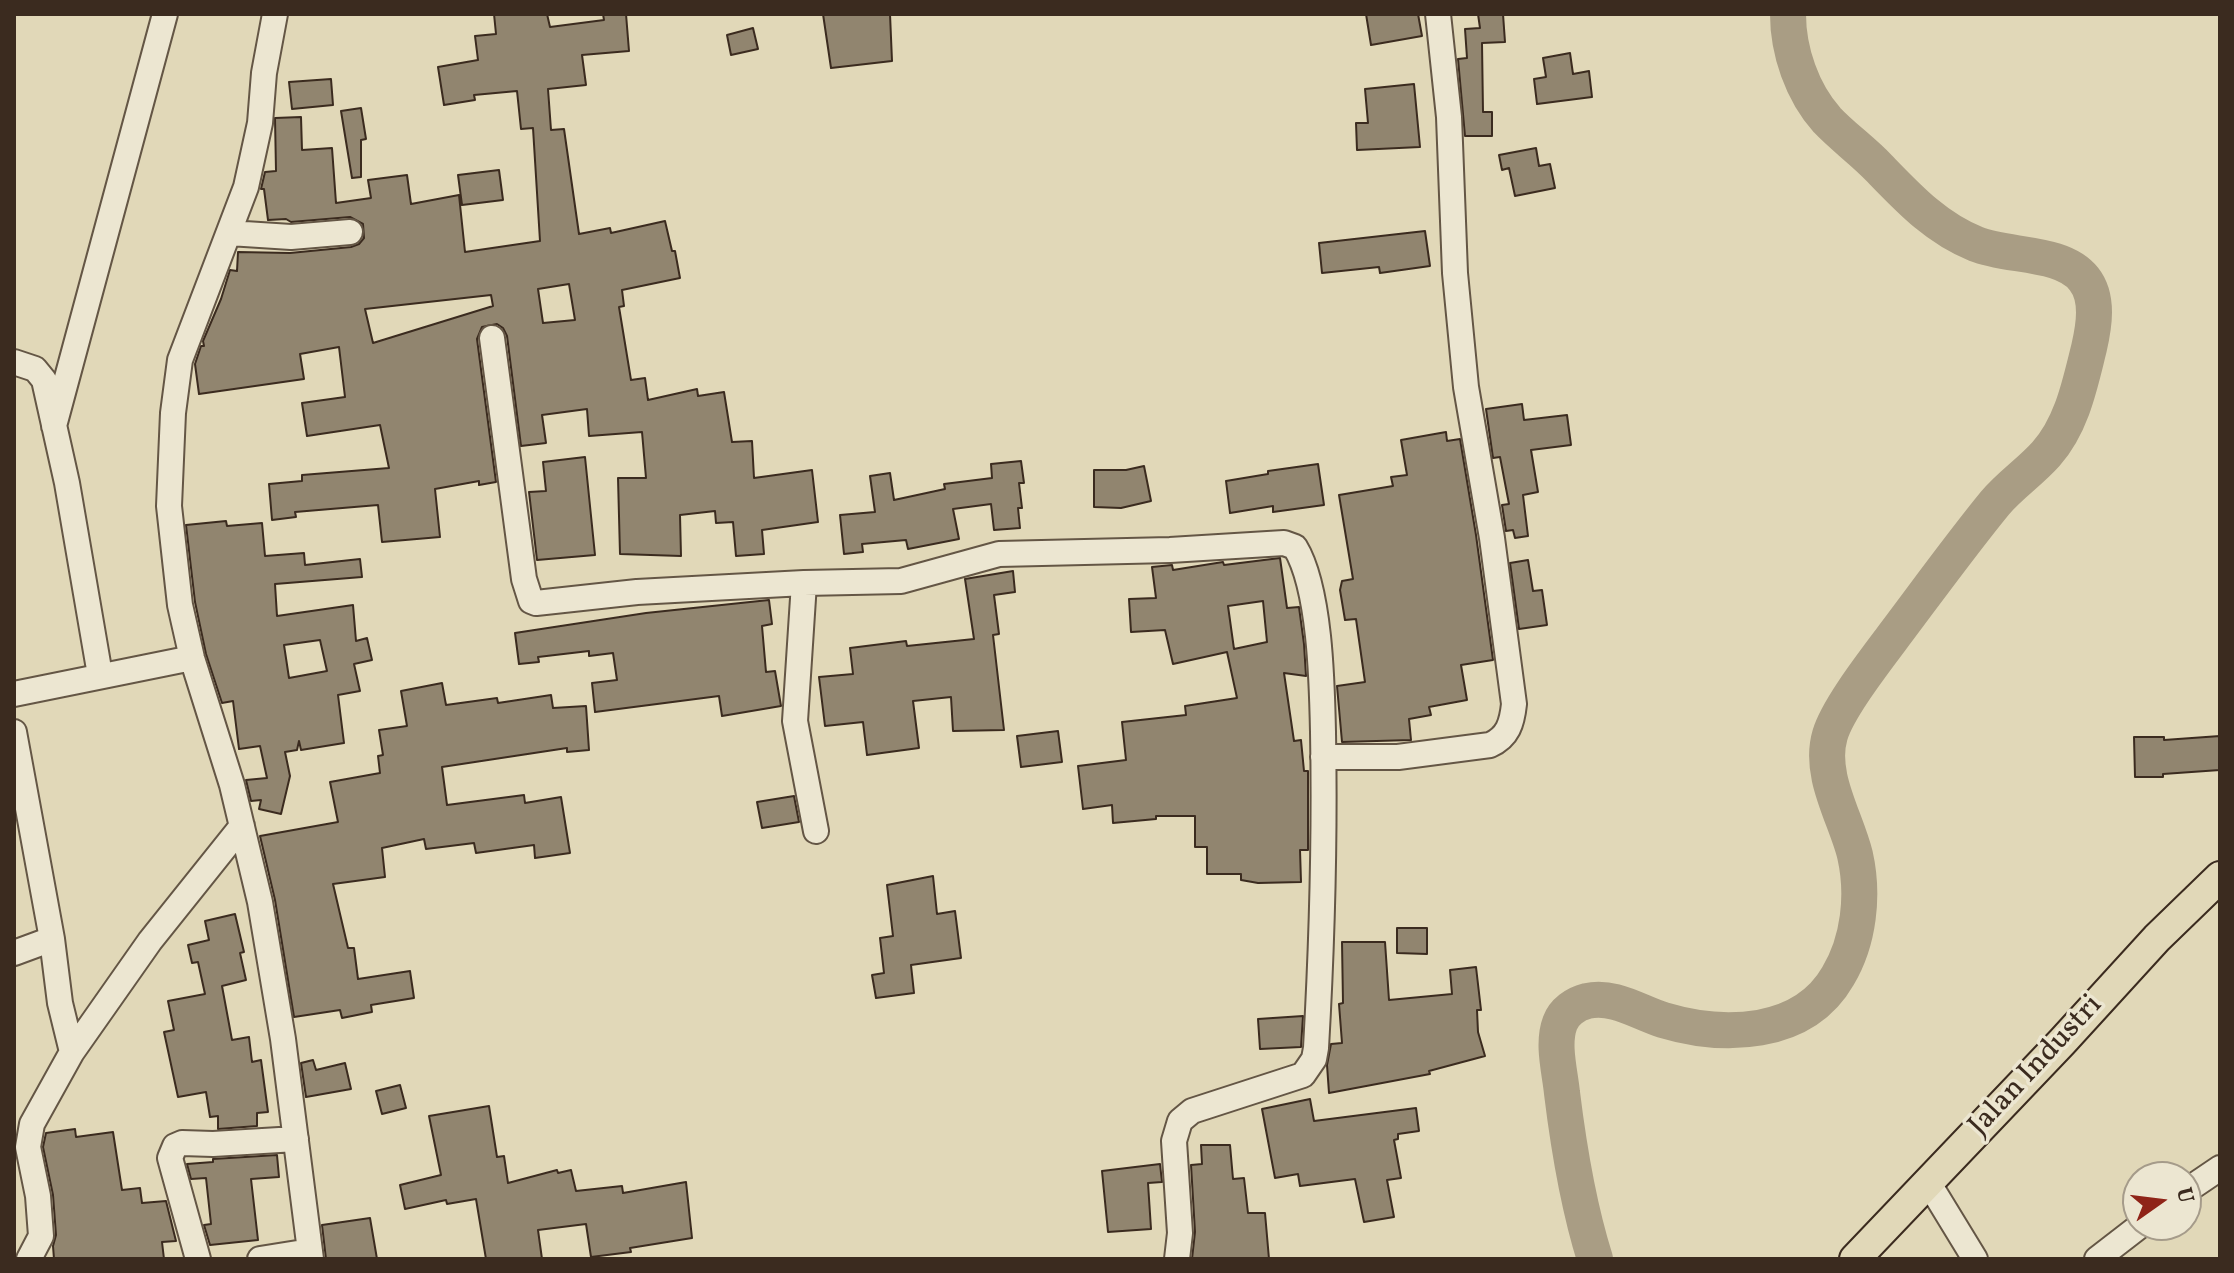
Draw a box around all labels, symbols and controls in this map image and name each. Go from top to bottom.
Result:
street label: Jalan Industri [1962,989,2112,1145]
north arrow [2122,1161,2202,1241]
text: U [2167,1184,2201,1207]

